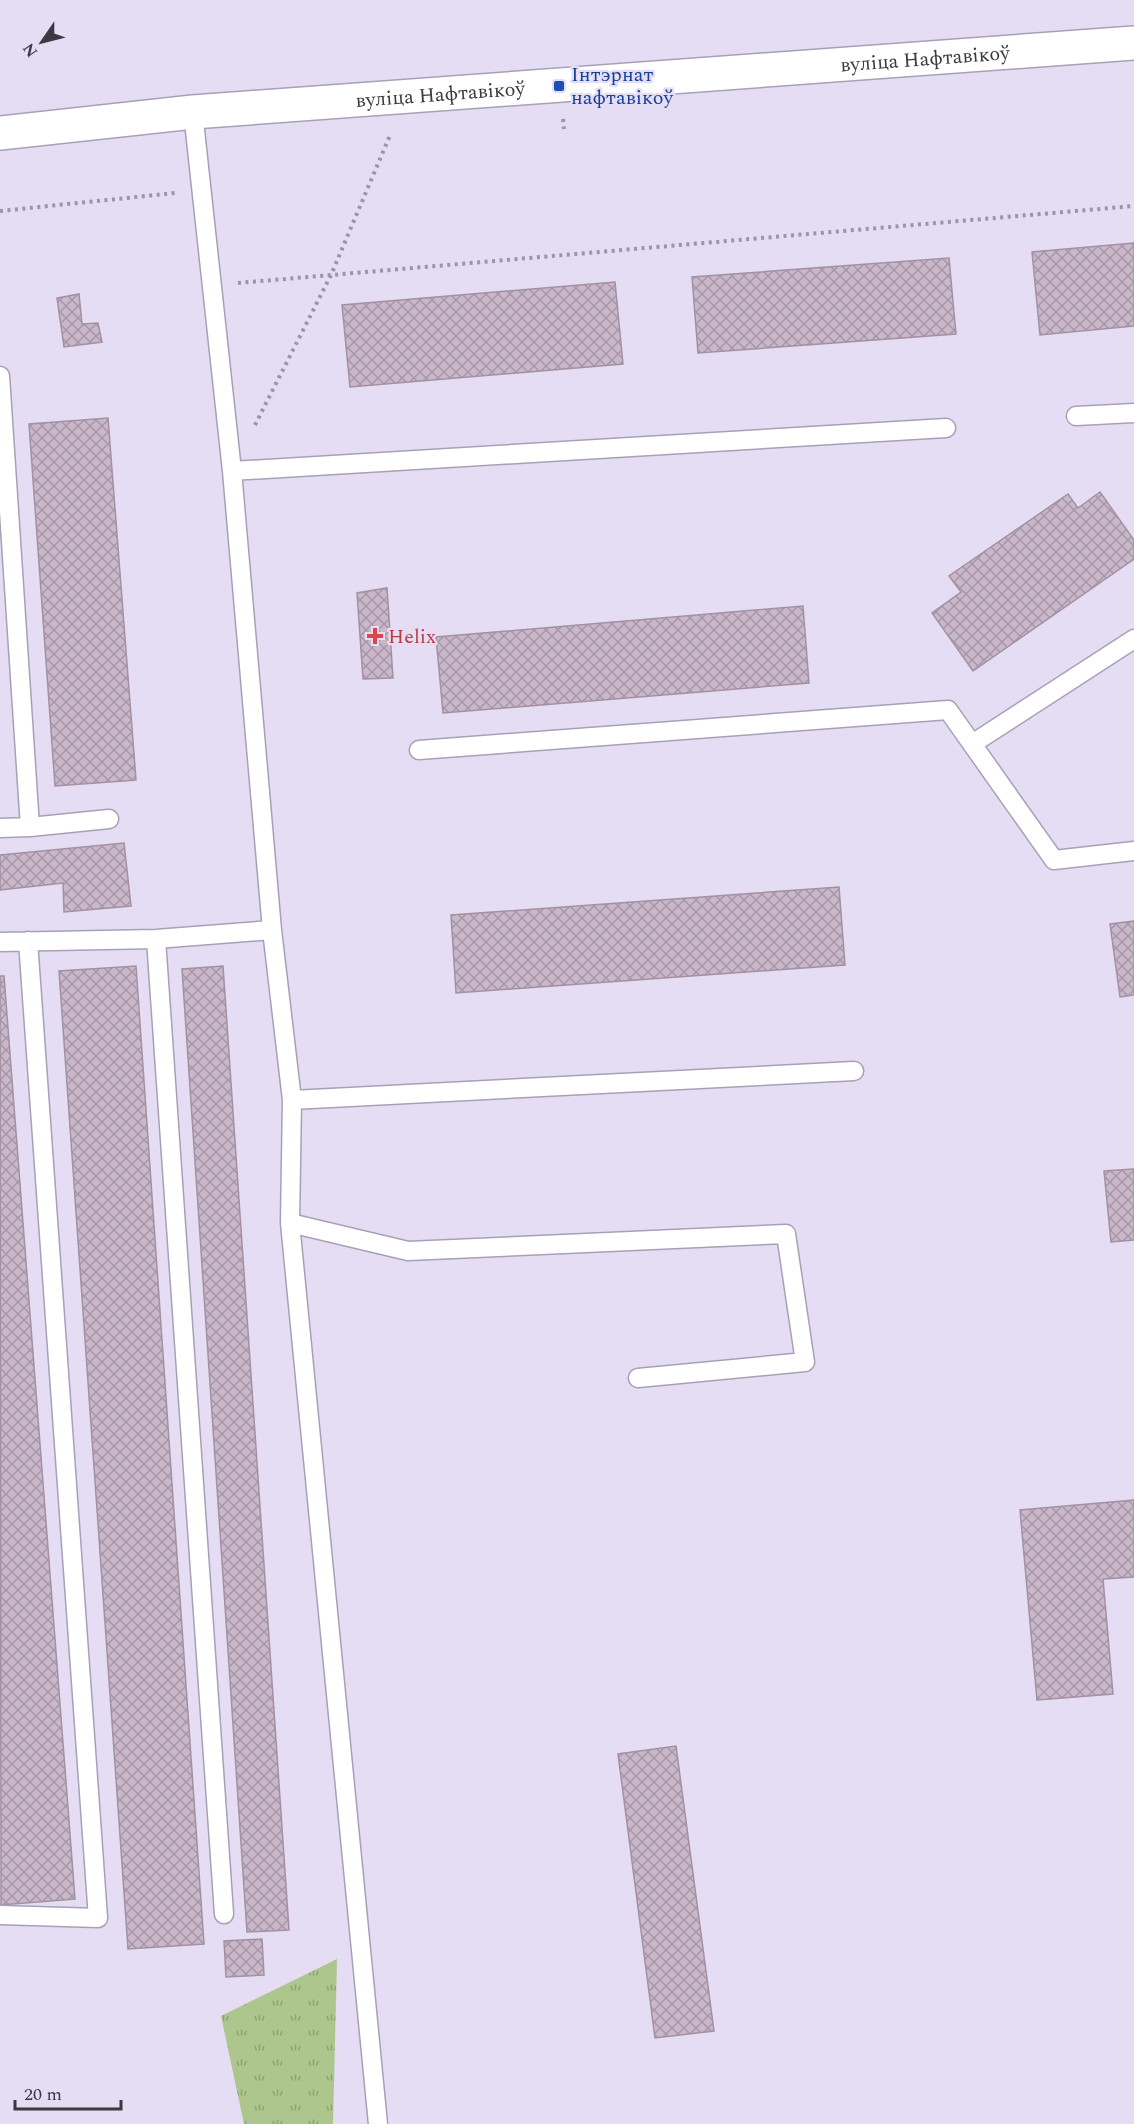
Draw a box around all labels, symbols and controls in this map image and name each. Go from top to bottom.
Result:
north arrow [12,12,72,72]
text: N [17,38,44,62]
street label: вуліца Нафтавікоў [839,38,1012,81]
place label: Інтэрнат нафтавікоў [571,60,675,113]
street label: вуліца Нафтавікоў [354,74,527,116]
marker: Інтэрнат нафтавікоў [552,79,566,93]
place label: Helix [388,622,436,652]
marker: Helix [366,627,384,645]
scale bar [15,2073,122,2111]
text: 20 m [24,2081,62,2108]

